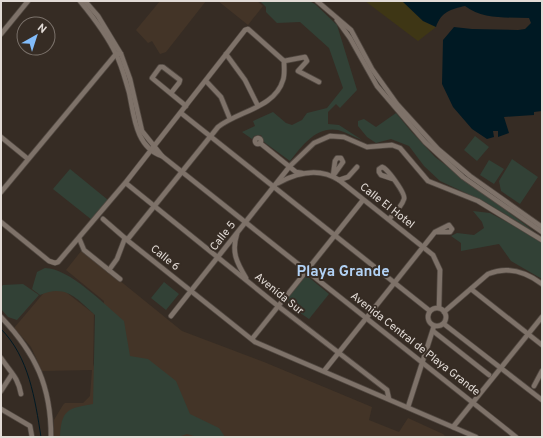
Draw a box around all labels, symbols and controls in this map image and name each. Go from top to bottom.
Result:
north arrow [16,16,56,56]
text: N [34,21,49,37]
street label: Calle El Hotel [357,180,417,232]
street label: Calle 5 [207,218,239,254]
street label: Calle 6 [147,242,183,274]
district label: Playa Grande [296,263,390,282]
street label: Avenida Sur [252,270,307,319]
street label: Avenida Central de Playa Grande [347,289,483,399]

